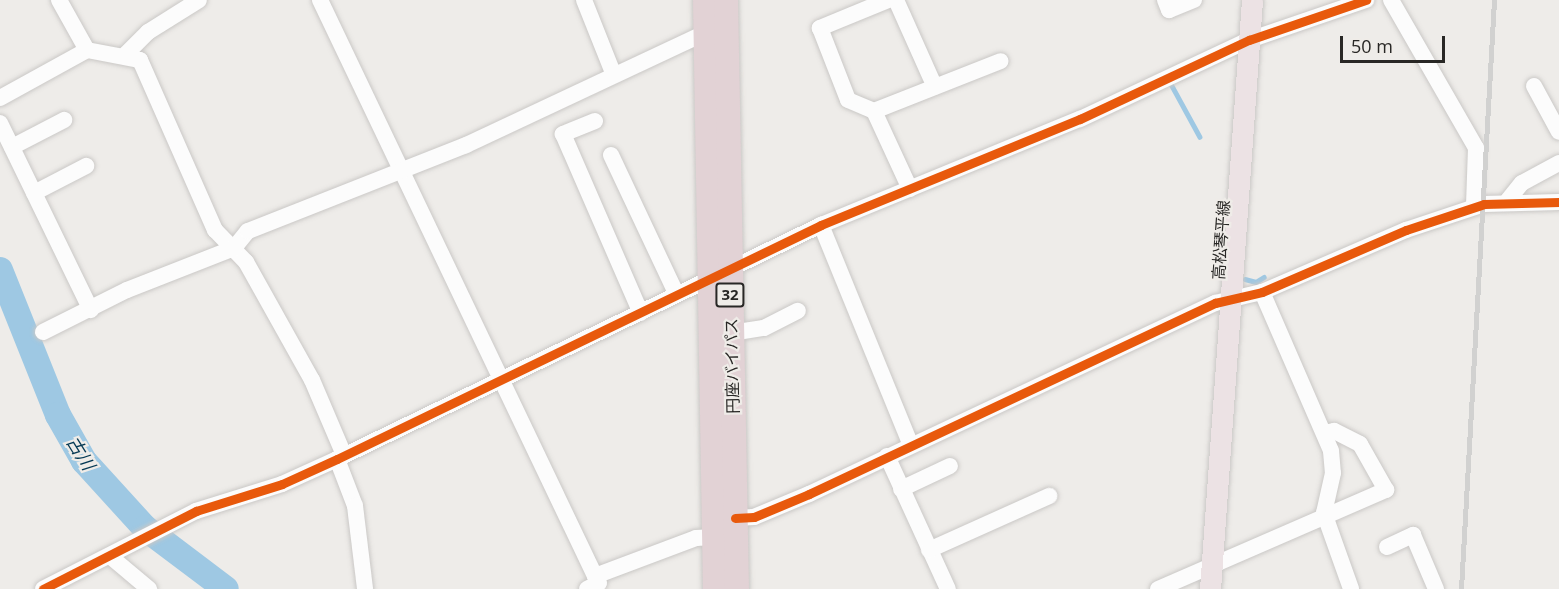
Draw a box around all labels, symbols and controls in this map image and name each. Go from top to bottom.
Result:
scale bar [1343,24,1448,62]
text: 50 m [1351,34,1393,58]
street label: 高松琴平線 [1209,199,1233,281]
road number: 32 [715,283,745,307]
street label: 円座バイパス [722,318,742,414]
water label: 古川 [62,432,100,474]

